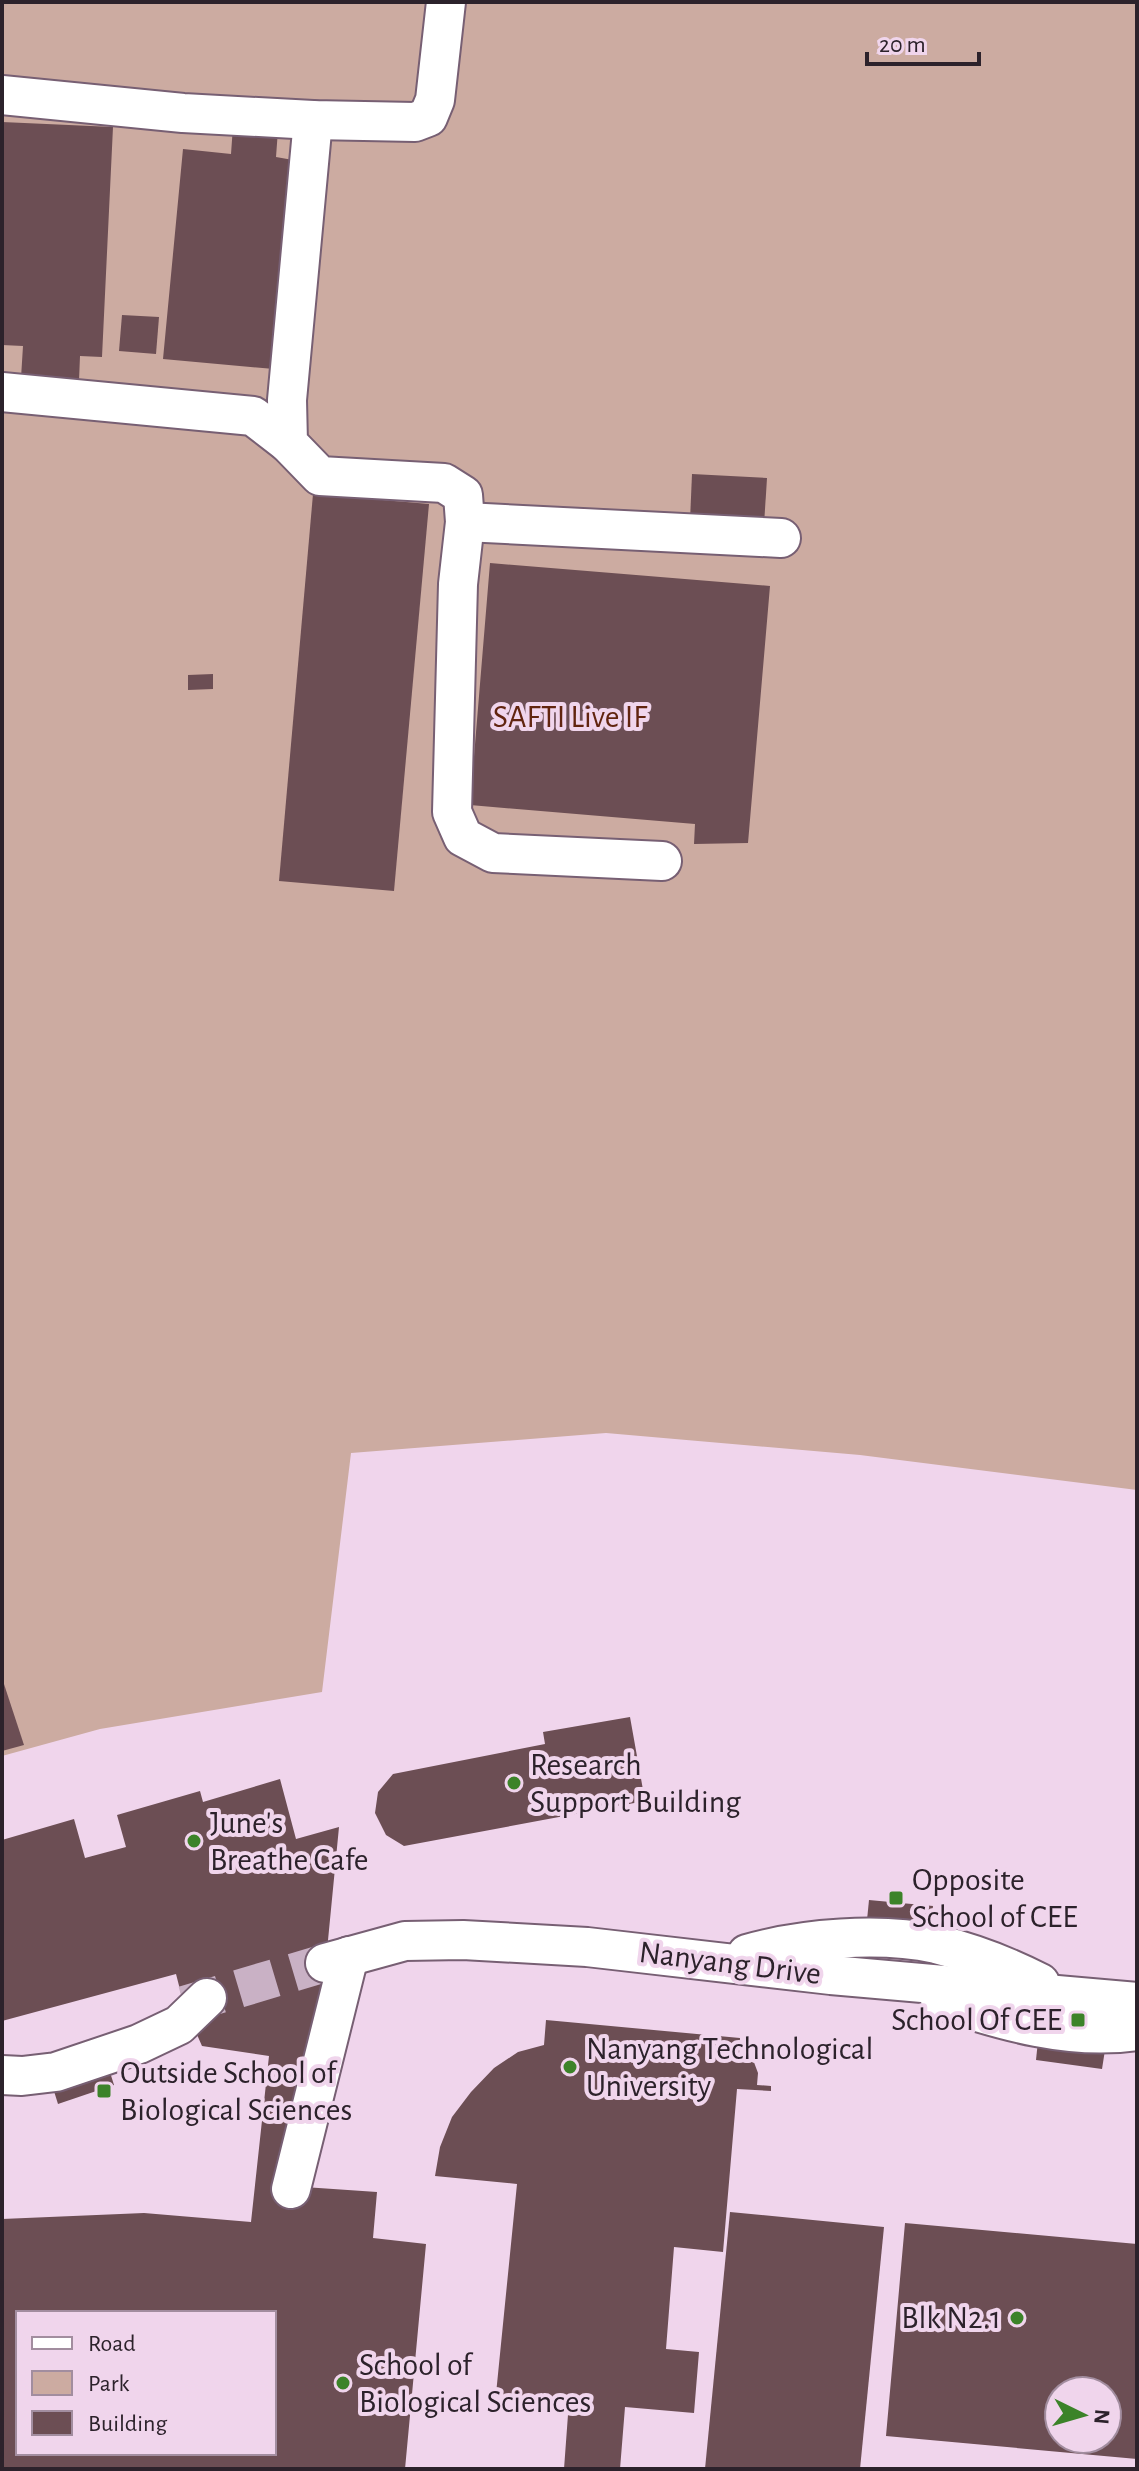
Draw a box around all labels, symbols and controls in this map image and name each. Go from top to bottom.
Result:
scale bar [867,16,979,66]
text: 20 m [879,33,926,57]
park label: SAFTI Live IF [493,701,648,733]
place label: Research Support Building [530,1749,741,1818]
marker: Research Support Building [505,1774,523,1792]
place label: June's Breathe Cafe [210,1807,369,1876]
marker: June's Breathe Cafe [185,1832,203,1850]
place label: Opposite School of CEE [912,1864,1078,1933]
marker: Opposite School of CEE [887,1889,905,1907]
street label: Nanyang Drive [637,1936,823,1990]
place label: School Of CEE [891,2004,1062,2036]
marker: School Of CEE [1069,2011,1087,2029]
place label: Nanyang Technological University [586,2033,873,2102]
place label: Outside School of Biological Sciences [120,2057,352,2126]
marker: Nanyang Technological University [561,2058,579,2076]
marker: Outside School of Biological Sciences [95,2082,113,2100]
place label: Blk N2.1 [901,2302,1001,2334]
marker: Blk N2.1 [1008,2309,1026,2327]
legend [16,2311,276,2455]
text: Road [88,2332,136,2356]
place label: School of Biological Sciences [359,2349,591,2418]
text: Park [88,2372,129,2396]
marker: School of Biological Sciences [334,2374,352,2392]
north arrow [1043,2375,1123,2455]
text: N [1090,2408,1114,2425]
text: Building [88,2412,167,2436]

